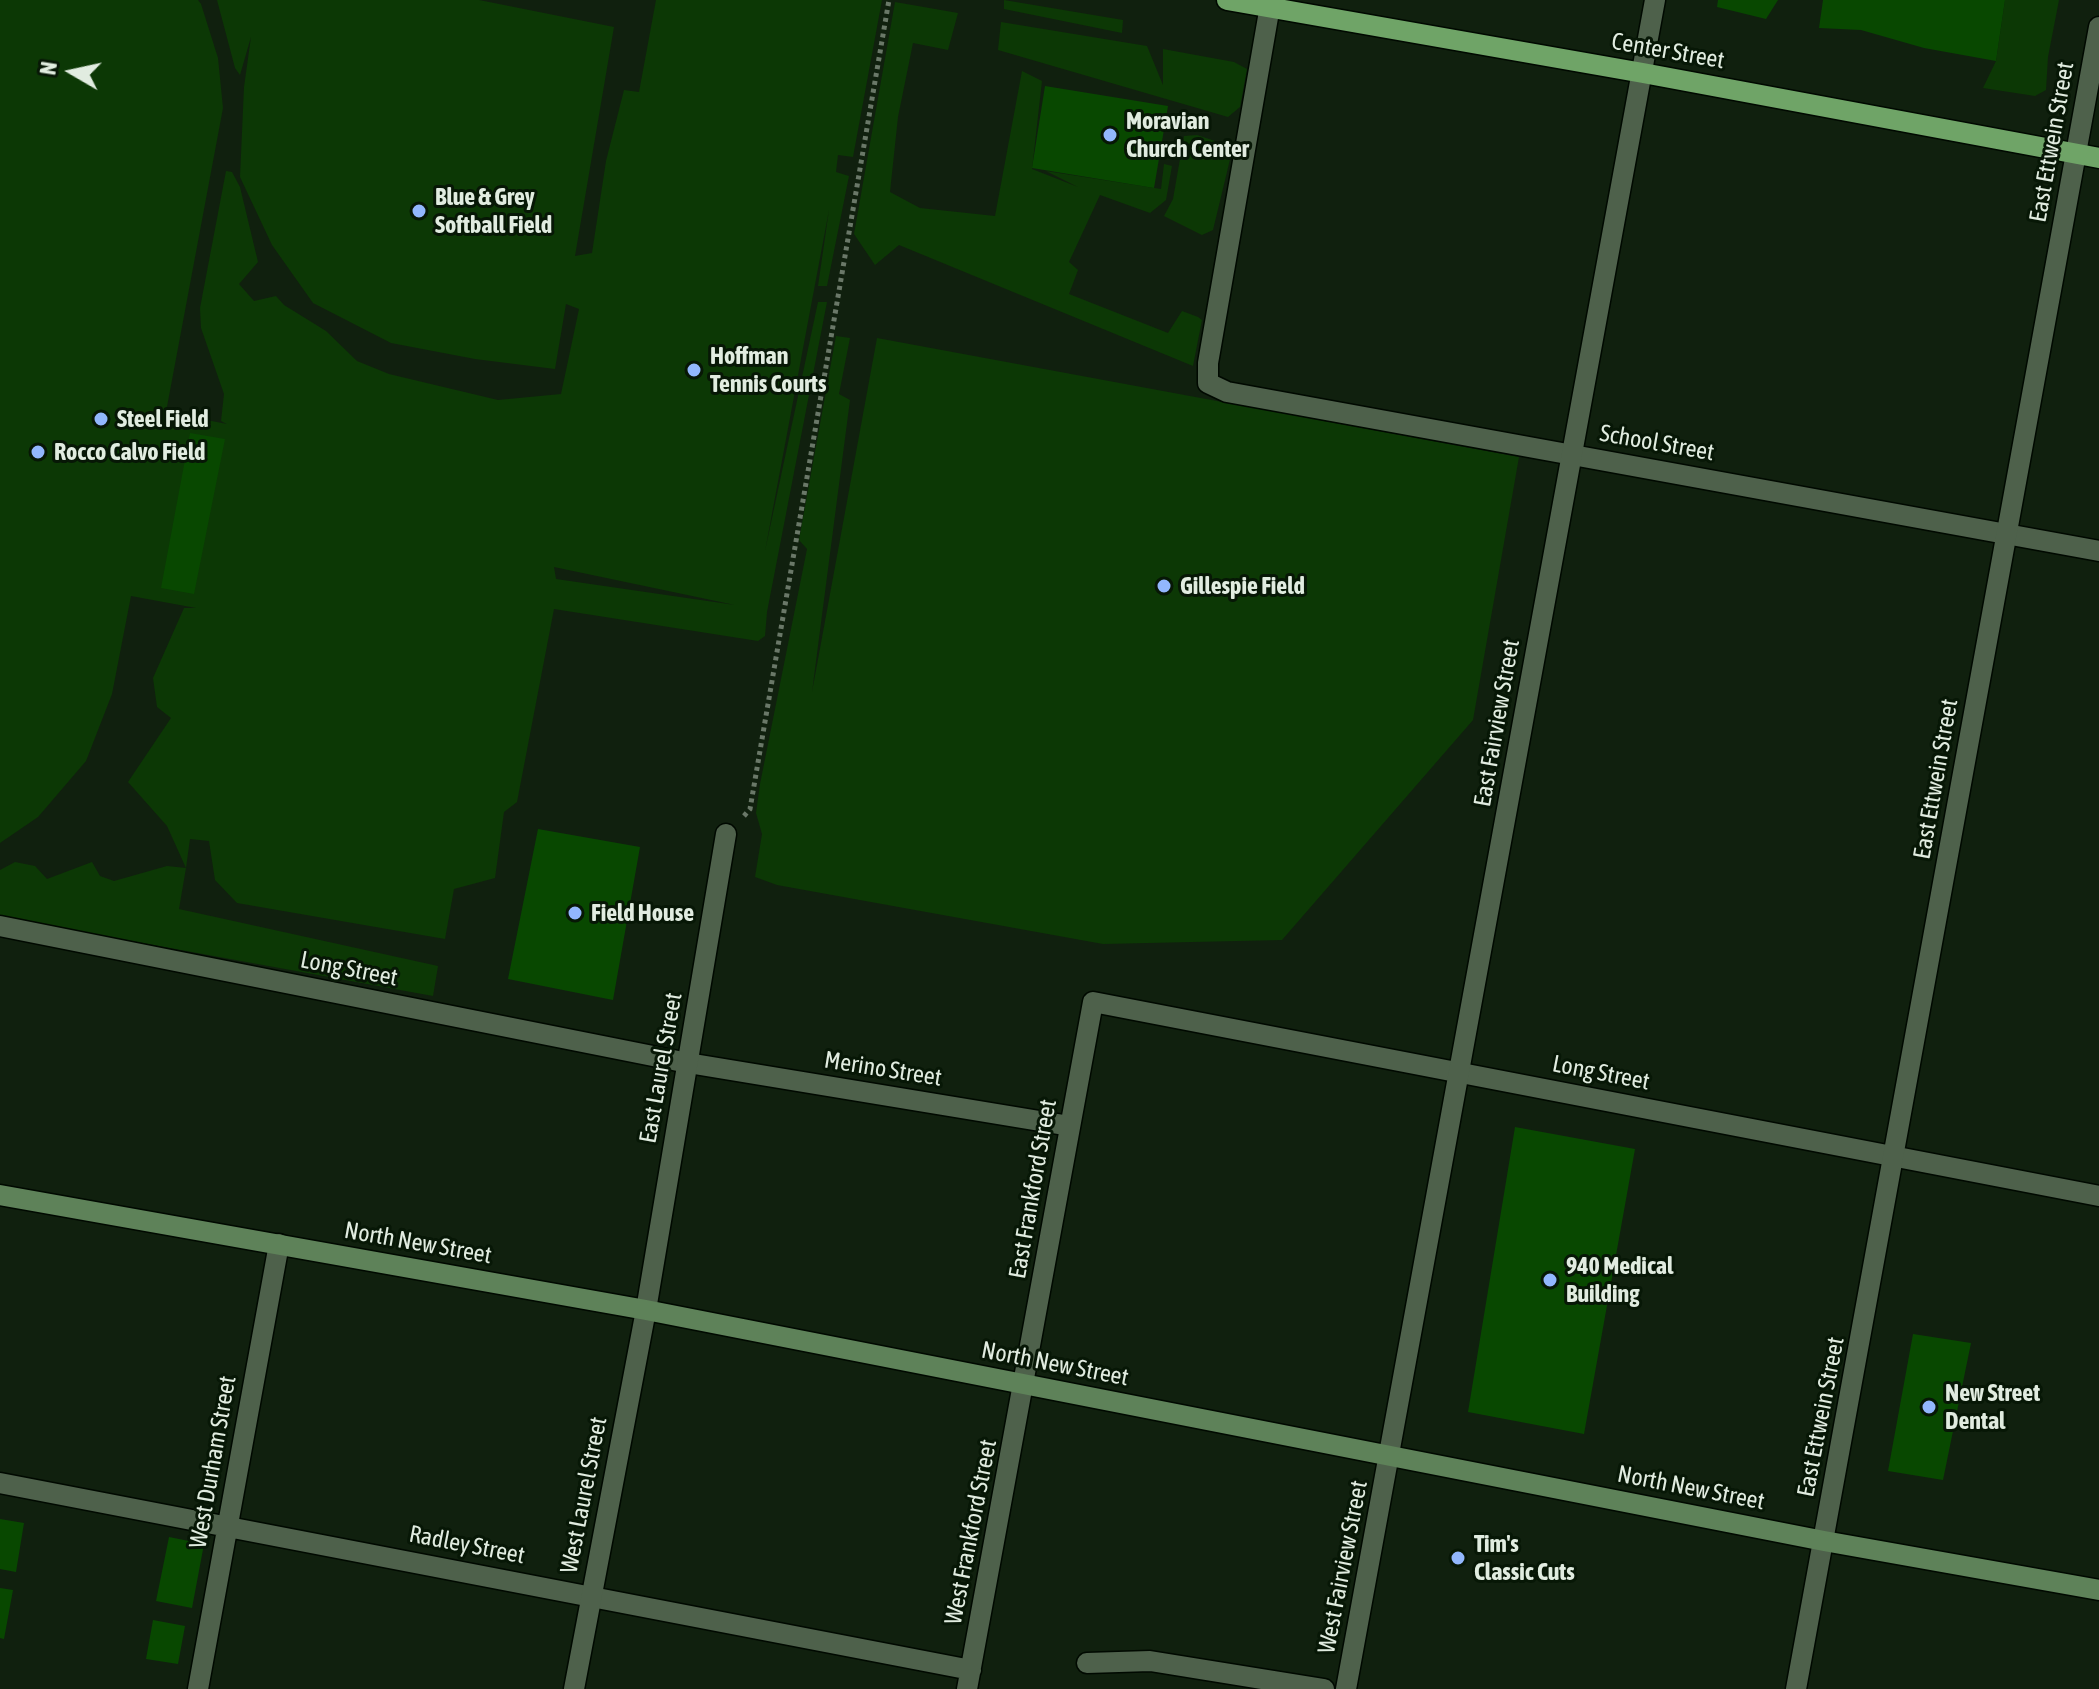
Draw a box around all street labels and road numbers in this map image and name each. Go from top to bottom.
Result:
street label: Center Street [1609,27,1727,75]
street label: East Ettwein Street [2024,60,2080,224]
street label: School Street [1598,419,1716,467]
street label: East Fairview Street [1468,637,1526,809]
street label: East Ettwein Street [1908,697,1964,861]
street label: Long Street [298,945,400,993]
street label: East Laurel Street [634,990,688,1146]
street label: Merino Street [822,1046,944,1092]
street label: Long Street [1550,1049,1652,1097]
street label: East Frankford Street [1003,1097,1063,1281]
street label: North New Street [342,1216,494,1270]
street label: East Ettwein Street [1791,1335,1851,1499]
street label: North New Street [979,1336,1131,1392]
street label: West Durham Street [184,1374,242,1550]
street label: West Laurel Street [555,1414,613,1576]
street label: West Frankford Street [939,1437,1003,1627]
street label: North New Street [1615,1460,1767,1516]
street label: West Fairview Street [1312,1478,1374,1656]
street label: Radley Street [407,1520,527,1570]

